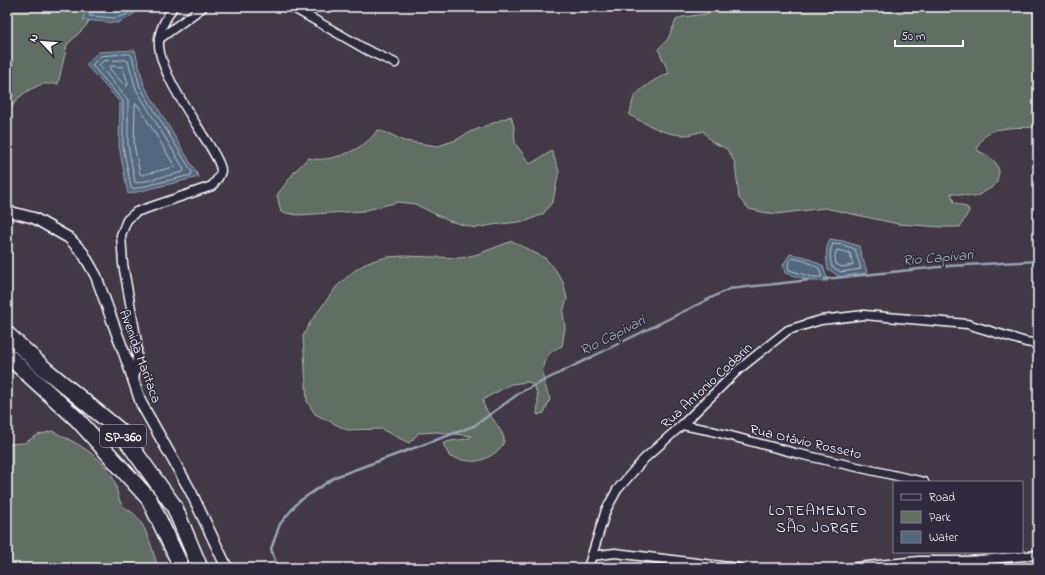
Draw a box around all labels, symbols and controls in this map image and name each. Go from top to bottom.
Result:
north arrow [22,22,62,62]
scale bar [895,22,963,48]
text: 50 m [901,28,925,46]
text: N [25,31,43,45]
water label: Rio Capivari [902,244,976,272]
street label: Avenida Maritaca [113,307,166,406]
water label: Rio Capivari [576,309,650,362]
street label: Rua Antonio Codarin [656,338,758,434]
street label: Rua Otávio Rosseto [748,419,864,466]
road number: SP-360 [100,425,146,447]
legend [893,481,1023,553]
text: Road [929,489,955,507]
district label: LOTEAMENTO SÃO JORGE [768,500,868,539]
text: Park [929,509,951,527]
text: Water [929,529,958,547]

